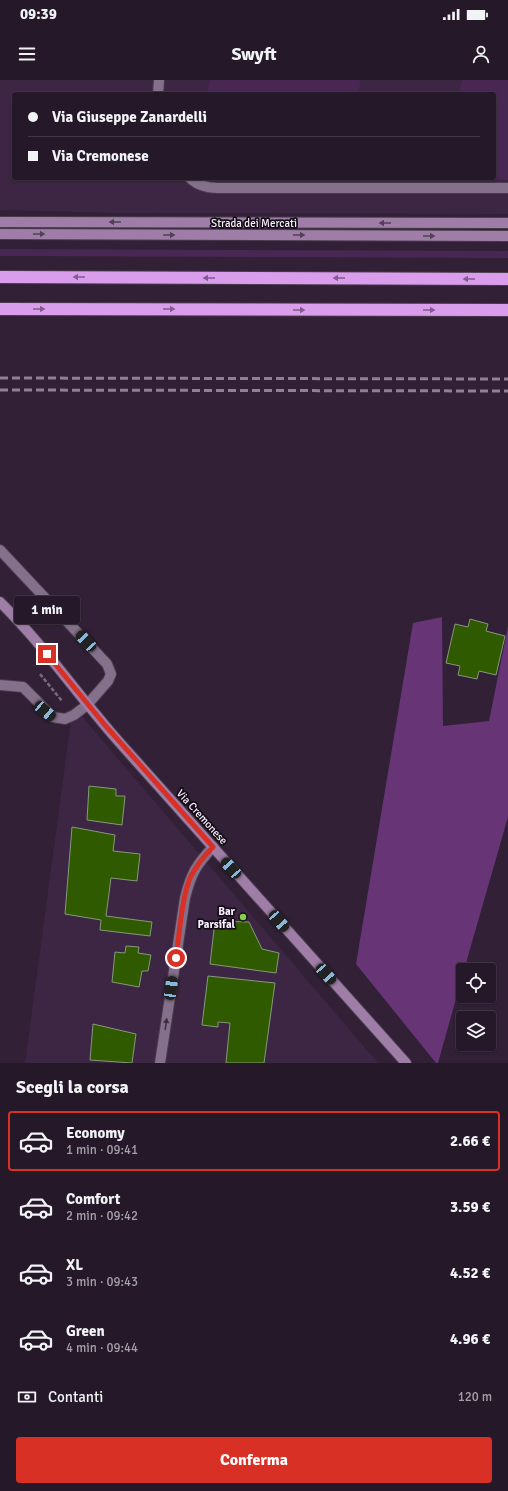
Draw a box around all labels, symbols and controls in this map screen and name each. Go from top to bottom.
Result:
text: 09:39 [20,5,57,23]
icon: menu [16,43,38,65]
text: Swyft [231,43,277,65]
icon: person [470,43,492,65]
text: Via Giuseppe Zanardelli [52,108,207,126]
text: Via Cremonese [52,147,149,165]
street label: Strada dei Mercati [211,217,297,230]
one-way arrow [108,219,121,225]
one-way arrow [378,220,391,226]
one-way arrow [33,231,46,237]
one-way arrow [163,232,176,238]
one-way arrow [293,232,306,238]
one-way arrow [423,233,436,239]
one-way arrow [72,274,85,280]
one-way arrow [202,275,215,281]
one-way arrow [332,275,345,281]
one-way arrow [462,276,475,282]
one-way arrow [33,306,46,312]
one-way arrow [163,306,176,312]
one-way arrow [293,307,306,313]
one-way arrow [423,307,436,313]
callout: 1 min [14,596,80,624]
text: 1 min [31,602,63,618]
car [73,628,99,654]
route end [38,645,56,663]
car [32,699,58,723]
street label: Via Cremonese [174,787,230,847]
car [219,855,243,881]
place label: Bar Parsifal [198,905,236,931]
car [267,908,291,934]
marker: Bar Parsifal [238,912,248,922]
route start [167,949,185,967]
car [314,961,338,987]
map controls [456,963,496,1051]
button: locate [456,963,496,1003]
car [163,975,179,1001]
button: layers [456,1011,496,1051]
one-way arrow [163,1018,169,1030]
text: Scegli la corsa [16,1076,129,1098]
icon: car [18,1123,54,1159]
text: Economy [66,1124,125,1142]
text: 2.66 € [450,1132,490,1150]
text: 1 min · 09:41 [66,1142,138,1158]
icon: car [18,1189,54,1225]
text: Comfort [66,1190,120,1208]
text: 3.59 € [450,1198,490,1216]
text: 2 min · 09:42 [66,1208,138,1224]
icon: car [18,1255,54,1291]
text: XL [66,1256,83,1274]
text: 4.52 € [450,1264,490,1282]
text: 3 min · 09:43 [66,1274,138,1290]
icon: car [18,1321,54,1357]
text: Green [66,1322,105,1340]
text: 4.96 € [450,1330,490,1348]
text: 4 min · 09:44 [66,1340,138,1356]
icon: cash [16,1386,38,1408]
text: Contanti [48,1388,103,1406]
text: 120 m [458,1389,492,1405]
button: Conferma [16,1437,492,1483]

